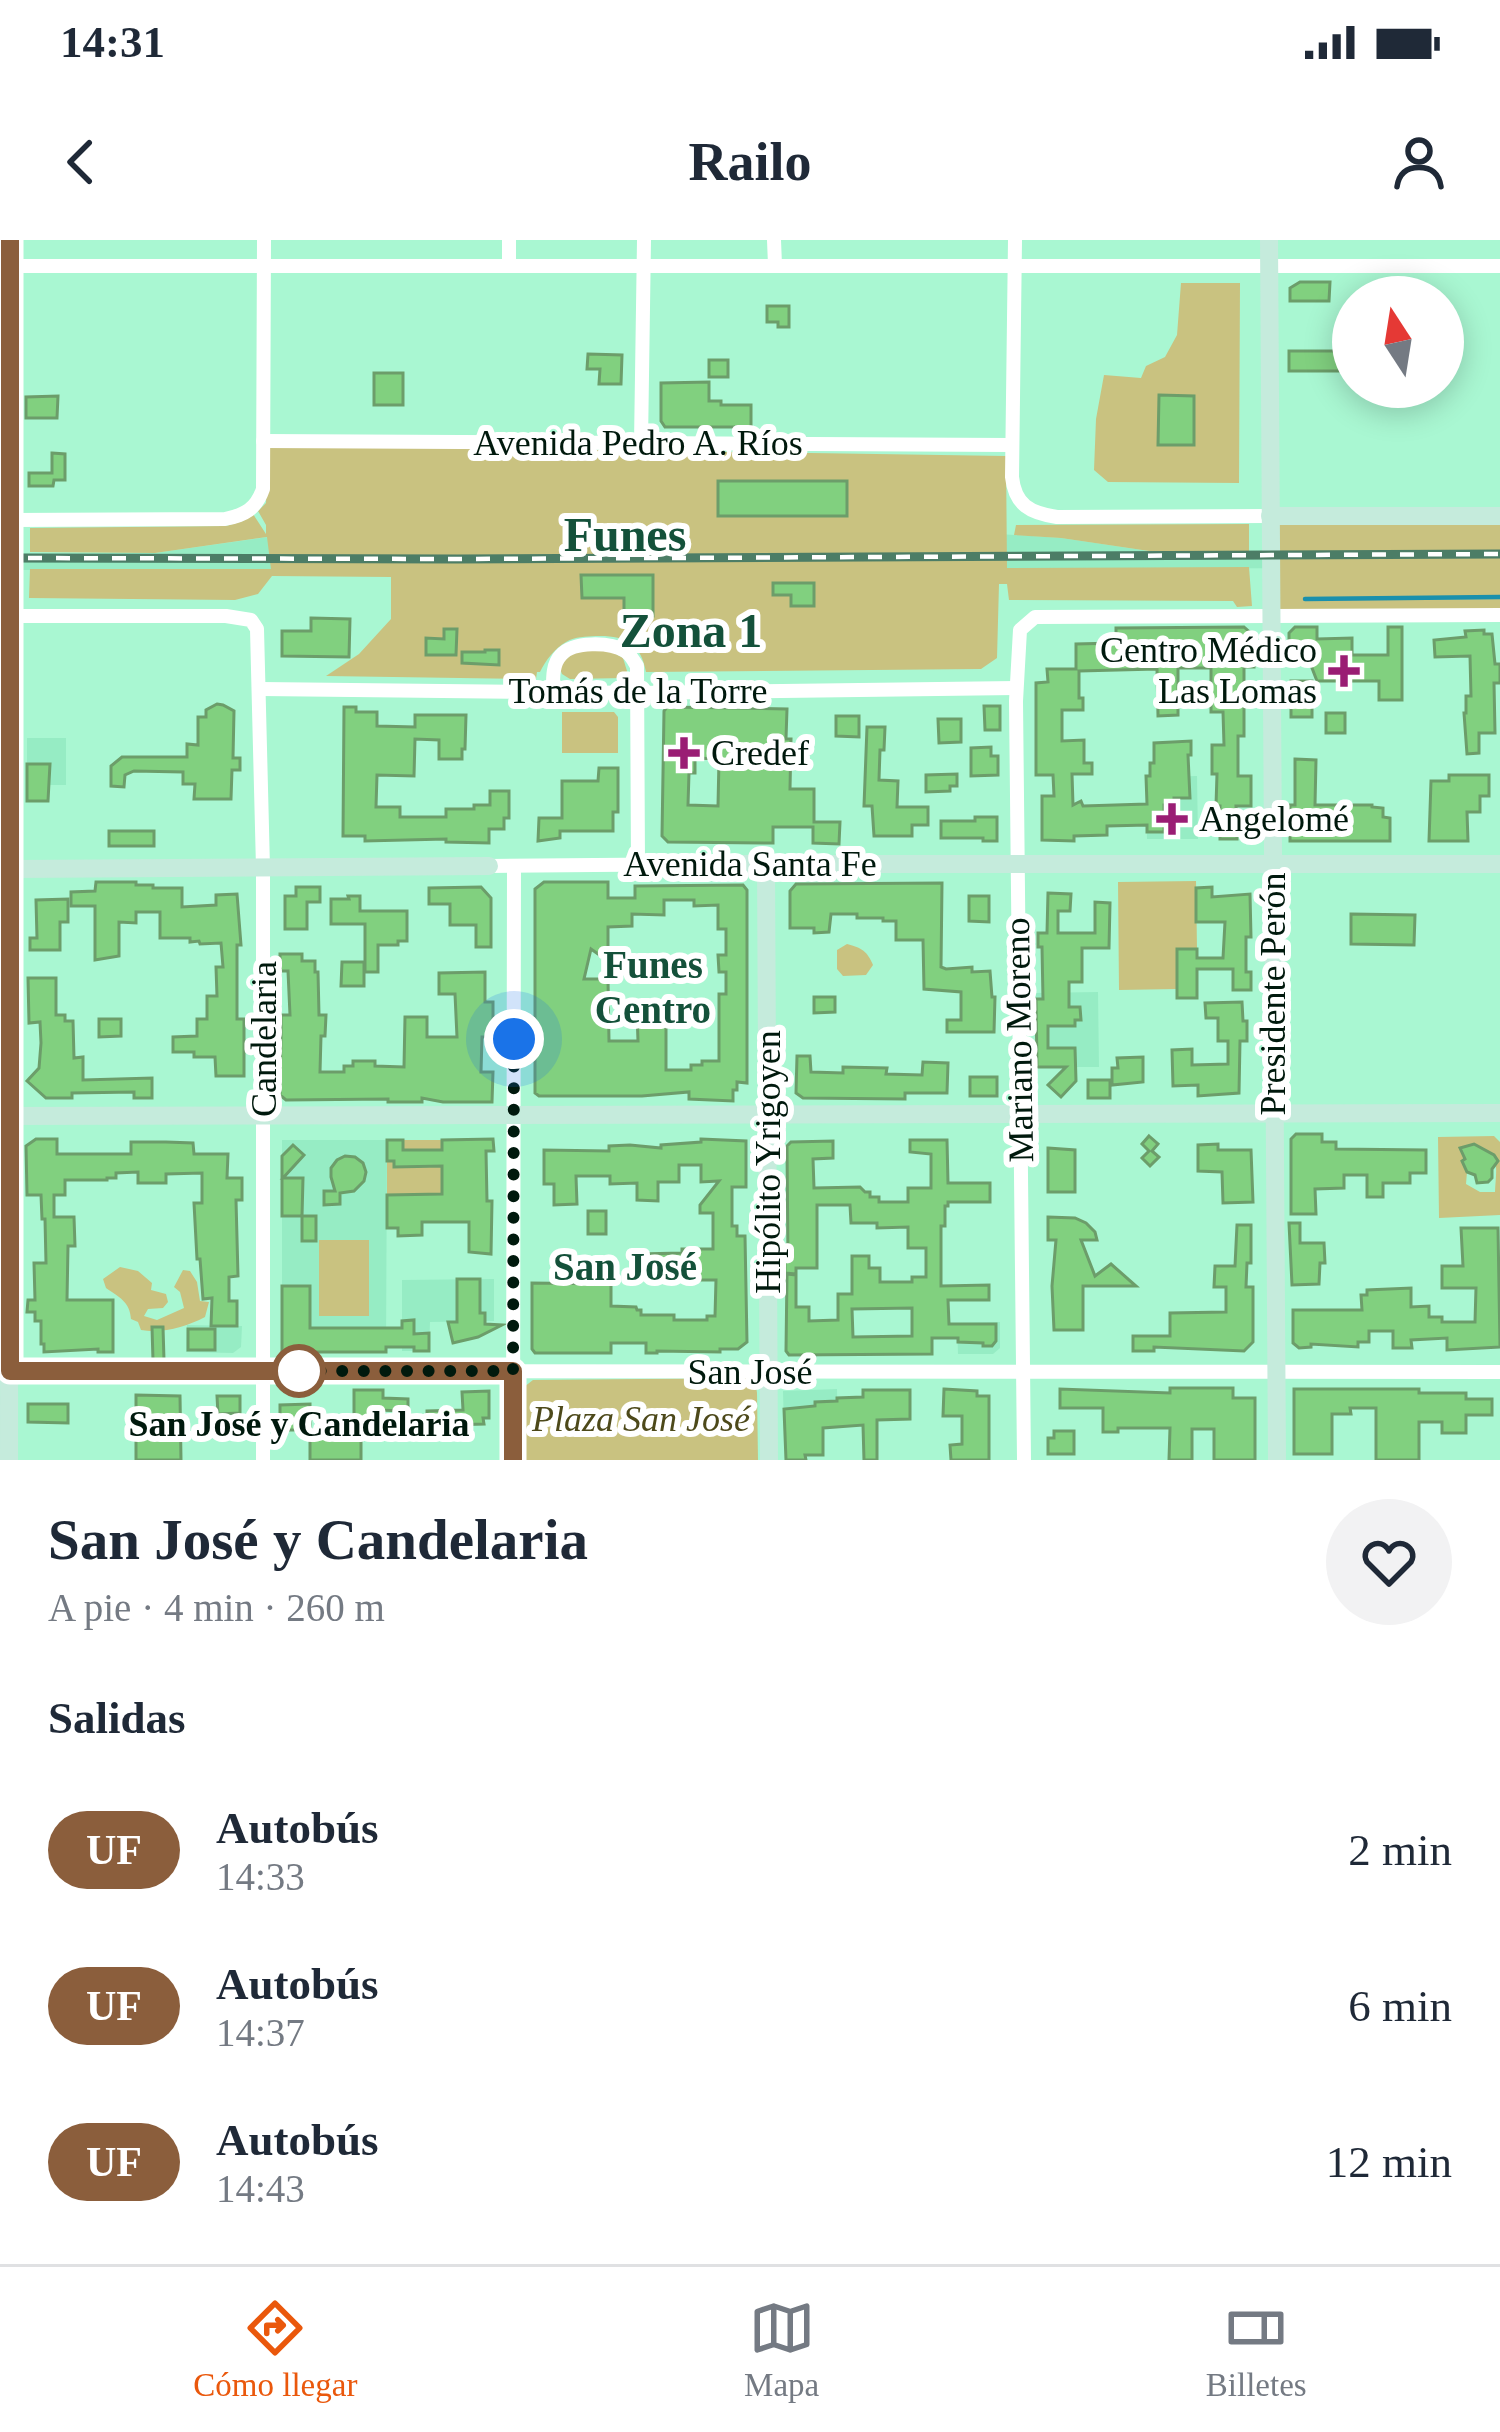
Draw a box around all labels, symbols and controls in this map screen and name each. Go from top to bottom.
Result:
text: 14:31 [60,17,165,67]
icon: back [48,129,114,195]
icon: person [1386,129,1452,195]
text: Railo [688,132,812,192]
north arrow [1332,276,1464,408]
map controls [1332,276,1464,408]
street label: Avenida Pedro A. Ríos [473,423,803,463]
district label: Funes [564,508,686,561]
district label: Zona 1 [620,604,762,657]
place label: Centro Médico Las Lomas [1100,630,1317,711]
marker: Centro Médico Las Lomas [1328,655,1360,687]
street label: Tomás de la Torre [508,671,768,711]
place label: Credef [711,733,809,773]
marker: Credef [668,737,700,769]
place label: Angelomé [1199,799,1349,839]
marker: Angelomé [1156,803,1188,835]
street label: Avenida Santa Fe [623,844,877,884]
street label: Presidente Perón [1253,873,1293,1115]
street label: Mariano Moreno [997,917,1041,1163]
district label: Funes Centro [595,943,711,1031]
street label: Candelaria [244,961,284,1117]
your location [484,1009,544,1069]
street label: Hipólito Yrigoyen [748,1030,788,1294]
district label: San José [553,1245,697,1288]
marker: San José y Candelaria [274,1346,324,1396]
street label: San José [688,1352,813,1392]
park label: Plaza San José [531,1399,752,1439]
place label: San José y Candelaria [128,1404,470,1444]
button: heart [1326,1499,1452,1625]
text: San José y Candelaria [48,1508,588,1571]
text: A pie · 4 min · 260 m [48,1586,385,1629]
text: Salidas [48,1693,186,1743]
text: Autobús [216,1803,379,1853]
text: 2 min [1348,1825,1452,1875]
text: UF [86,1827,142,1873]
text: 14:33 [216,1855,305,1898]
text: Autobús [216,1959,379,2009]
text: 6 min [1348,1981,1452,2031]
text: UF [86,1983,142,2029]
text: 14:37 [216,2011,305,2054]
text: Autobús [216,2115,379,2165]
text: 12 min [1326,2137,1452,2187]
text: UF [86,2139,142,2185]
text: 14:43 [216,2167,305,2210]
tab: Cómo llegar [193,2295,357,2404]
tab: Mapa [744,2295,819,2404]
tab: Billetes [1206,2295,1307,2404]

